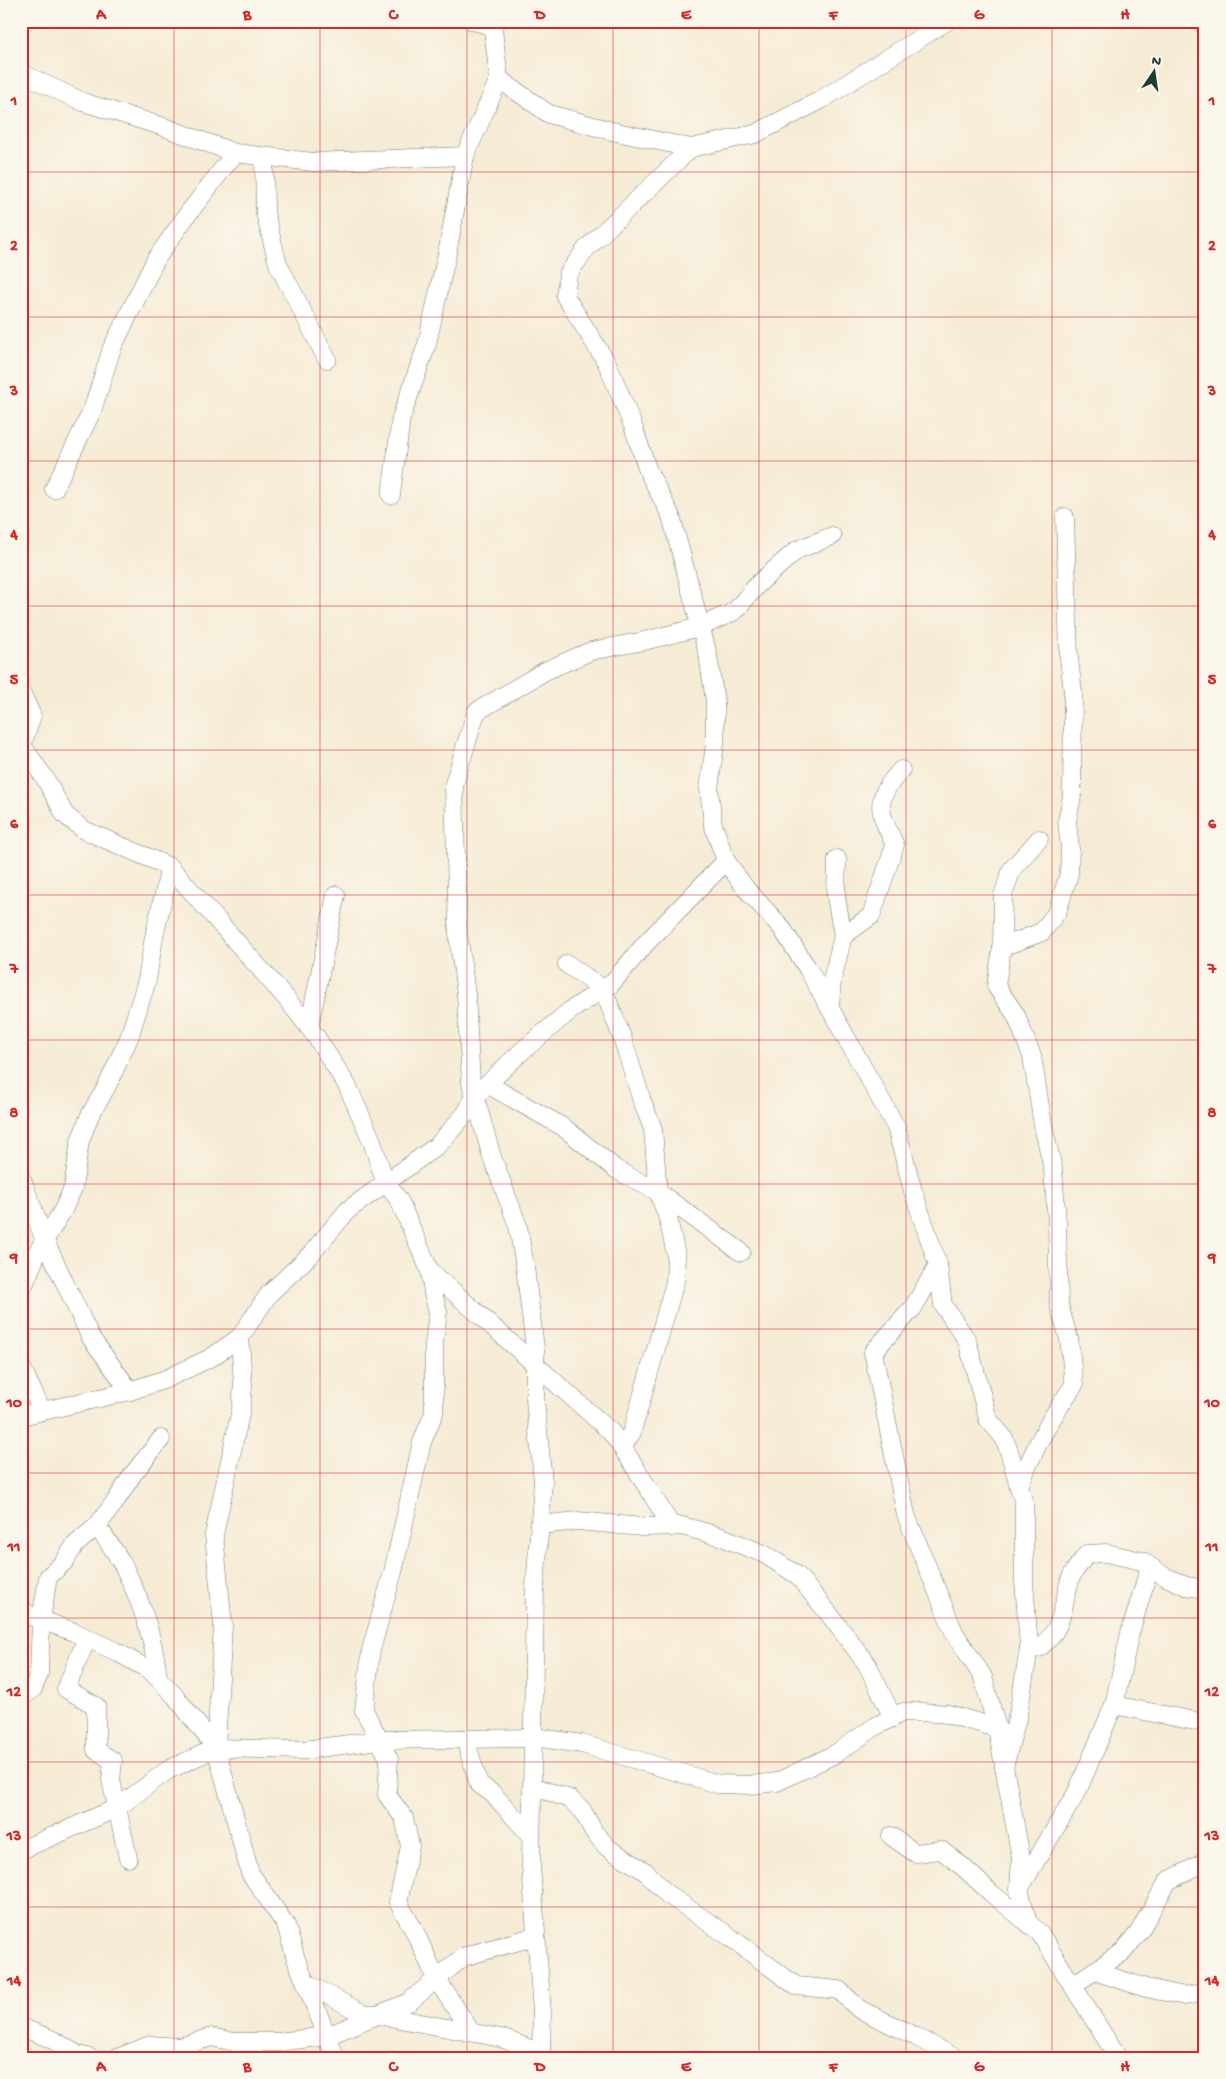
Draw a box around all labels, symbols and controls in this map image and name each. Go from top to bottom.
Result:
text: A [95,7,107,26]
text: B [242,7,252,26]
text: C [388,7,399,26]
text: D [533,7,546,26]
text: E [681,7,692,26]
text: F [828,7,839,26]
text: G [974,7,985,26]
text: H [1120,7,1130,26]
north arrow [1128,48,1178,98]
text: N [1150,52,1163,71]
text: 1 [10,93,17,112]
text: 1 [1208,93,1215,112]
text: 2 [10,238,18,257]
text: 2 [1208,238,1216,257]
text: 3 [9,383,18,402]
text: 3 [1207,383,1216,402]
text: 4 [9,527,18,546]
text: 4 [1207,527,1216,546]
text: 5 [10,672,19,691]
text: 5 [1208,672,1217,691]
text: 6 [10,816,19,835]
text: 6 [1208,816,1217,835]
text: 7 [9,961,19,980]
text: 7 [1207,961,1217,980]
text: 8 [10,1105,19,1124]
text: 8 [1208,1105,1217,1124]
text: 9 [9,1250,18,1269]
text: 9 [1207,1250,1216,1269]
text: 10 [5,1395,22,1414]
text: 10 [1203,1395,1220,1414]
text: 11 [7,1539,20,1558]
text: 11 [1205,1539,1218,1558]
text: 12 [6,1684,21,1703]
text: 12 [1204,1684,1219,1703]
text: 13 [6,1828,21,1847]
text: 13 [1204,1828,1219,1847]
text: 14 [6,1973,21,1992]
text: 14 [1204,1973,1219,1992]
text: A [95,2059,107,2078]
text: B [242,2059,252,2078]
text: C [388,2059,399,2078]
text: D [533,2059,546,2078]
text: E [681,2059,692,2078]
text: F [828,2059,839,2078]
text: G [974,2059,985,2078]
text: H [1120,2059,1130,2078]

